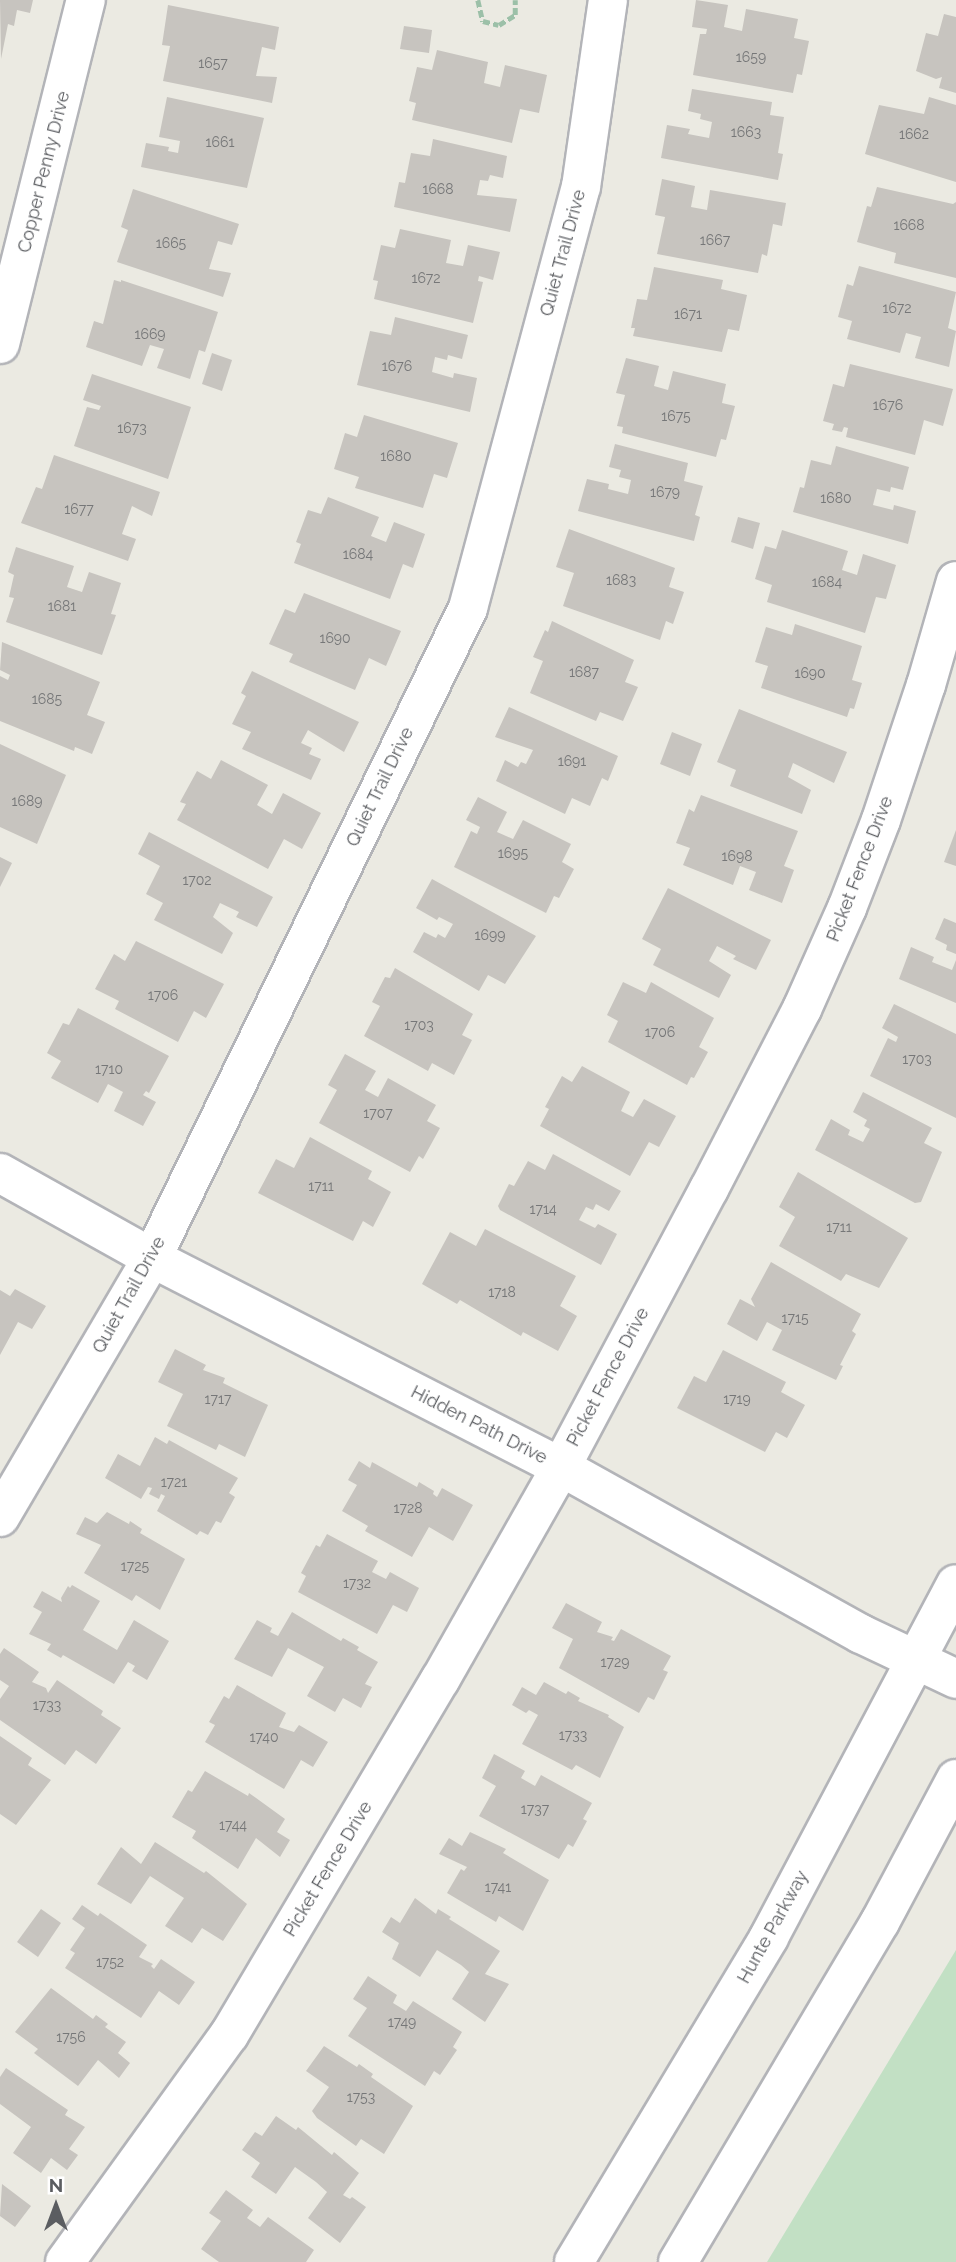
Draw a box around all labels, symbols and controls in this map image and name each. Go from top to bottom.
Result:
house number: 1659 [736,49,766,65]
house number: 1657 [198,55,228,71]
street label: Copper Penny Drive [13,89,75,255]
house number: 1663 [731,124,761,140]
house number: 1662 [899,126,929,142]
house number: 1661 [206,134,234,150]
house number: 1668 [422,181,454,197]
street label: Quiet Trail Drive [536,187,590,319]
house number: 1668 [893,217,925,233]
house number: 1667 [700,232,730,248]
house number: 1665 [156,235,186,251]
house number: 1672 [411,270,441,286]
house number: 1672 [882,300,912,316]
house number: 1671 [674,306,702,322]
house number: 1669 [134,326,166,342]
house number: 1676 [382,358,412,374]
house number: 1676 [873,397,903,413]
house number: 1675 [661,408,691,424]
house number: 1673 [117,420,147,436]
house number: 1680 [380,448,412,464]
house number: 1679 [650,484,680,500]
house number: 1680 [820,490,852,506]
house number: 1677 [64,501,94,517]
house number: 1684 [343,546,373,562]
house number: 1683 [606,572,636,588]
house number: 1684 [812,574,842,590]
house number: 1681 [48,598,76,614]
house number: 1690 [319,630,351,646]
house number: 1687 [569,664,599,680]
house number: 1690 [794,665,826,681]
house number: 1685 [32,691,62,707]
street label: Quiet Trail Drive [342,723,418,851]
house number: 1691 [558,753,586,769]
house number: 1689 [12,793,42,809]
street label: Picket Fence Drive [822,793,898,945]
house number: 1695 [498,845,528,861]
house number: 1698 [722,848,752,864]
house number: 1702 [182,872,212,888]
house number: 1699 [475,927,505,943]
house number: 1706 [148,987,178,1003]
house number: 1703 [404,1017,434,1033]
house number: 1706 [645,1024,675,1040]
house number: 1703 [902,1051,932,1067]
house number: 1710 [95,1061,123,1077]
house number: 1707 [363,1105,393,1121]
house number: 1711 [308,1178,334,1194]
house number: 1714 [529,1201,557,1217]
house number: 1711 [826,1219,852,1235]
street label: Quiet Trail Drive [88,1232,170,1358]
house number: 1718 [488,1284,516,1300]
street label: Picket Fence Drive [562,1304,654,1450]
house number: 1715 [781,1310,809,1326]
street label: Hidden Path Drive [407,1381,551,1469]
house number: 1717 [205,1391,231,1407]
house number: 1719 [723,1391,751,1407]
house number: 1721 [161,1474,187,1490]
house number: 1728 [393,1500,423,1516]
house number: 1725 [121,1558,149,1574]
house number: 1732 [343,1575,371,1591]
house number: 1729 [601,1654,629,1670]
house number: 1733 [33,1697,61,1713]
house number: 1733 [559,1727,587,1743]
house number: 1740 [250,1729,278,1745]
street label: Picket Fence Drive [279,1797,377,1941]
house number: 1737 [521,1801,549,1817]
house number: 1744 [219,1817,247,1833]
street label: Hunte Parkway [733,1867,813,1987]
house number: 1741 [485,1879,511,1895]
house number: 1752 [96,1954,124,1970]
house number: 1749 [388,2014,416,2030]
house number: 1756 [56,2029,86,2045]
house number: 1753 [347,2089,375,2105]
north arrow [21,2171,91,2241]
text: N [49,2174,63,2196]

